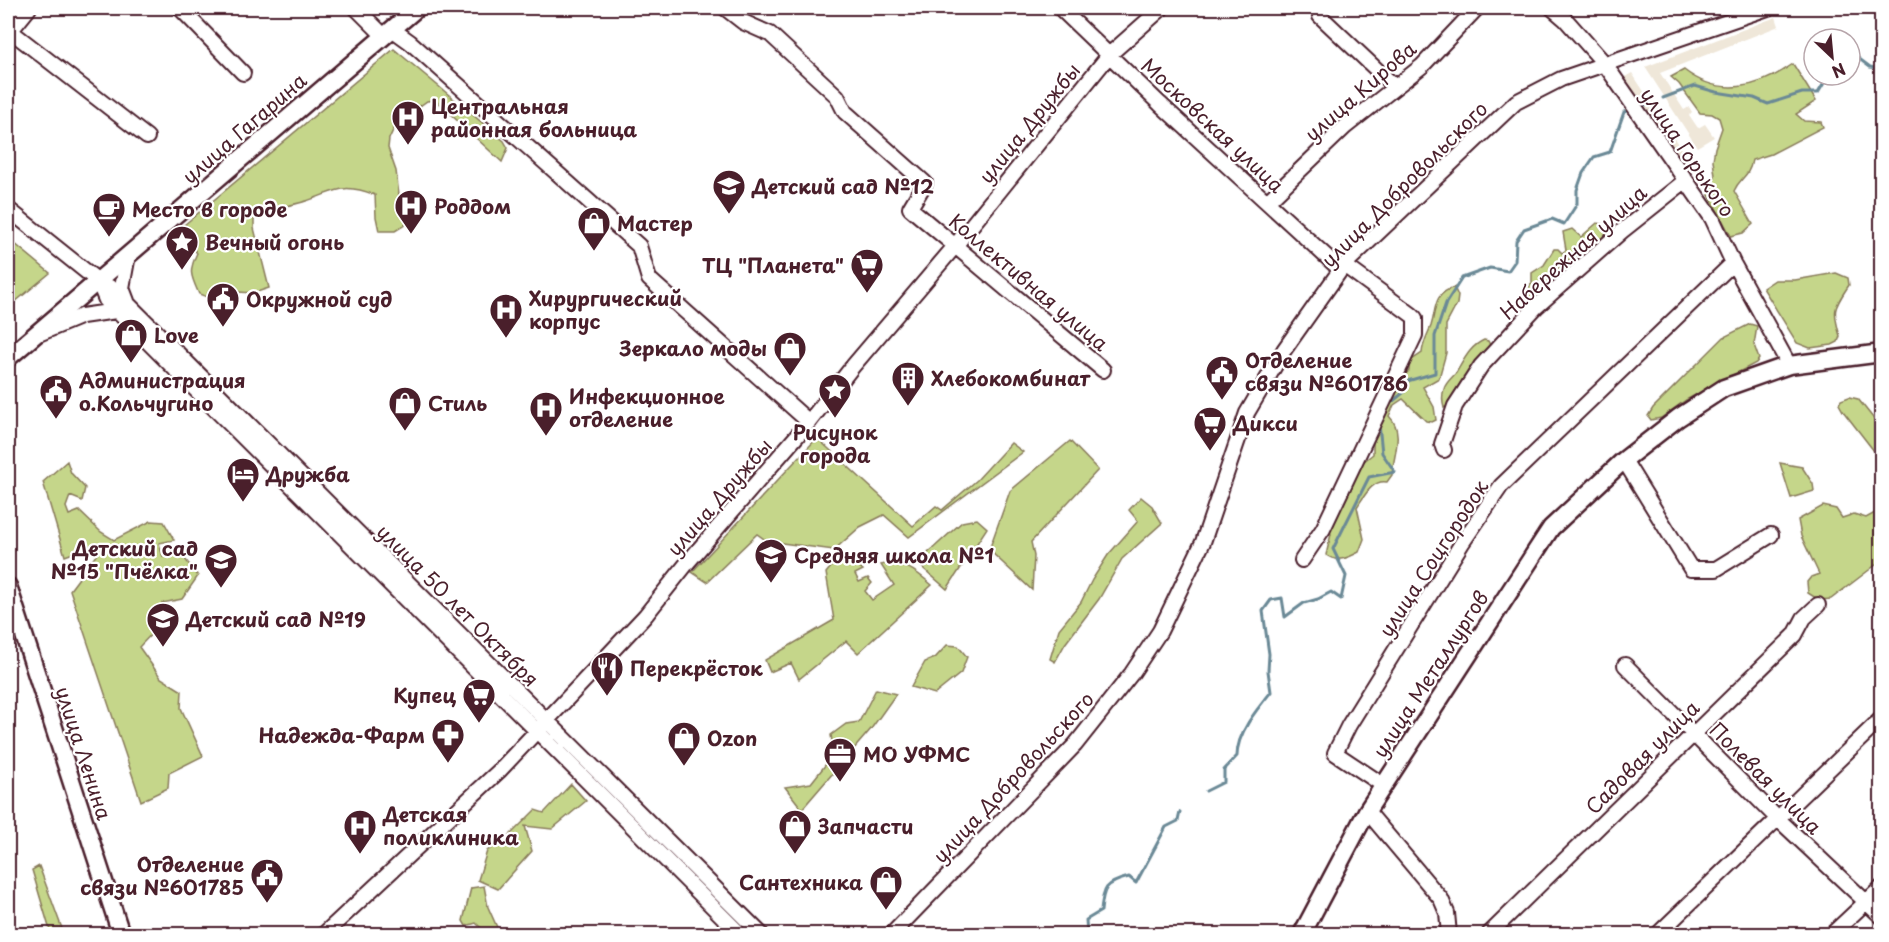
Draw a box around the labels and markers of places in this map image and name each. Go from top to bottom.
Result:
place label: Центральная районная больница [431,91,637,144]
hospital icon: Центральная районная больница [390,99,426,146]
school or university icon: Детский сад №12 [711,168,747,215]
place label: Детский сад №12 [751,171,934,201]
hospital icon: Роддом [393,188,429,235]
cafe icon: Место в городе [91,191,127,238]
place label: Роддом [434,191,511,221]
place label: Место в городе [132,194,287,224]
shop icon: Мастер [576,205,612,252]
place label: Мастер [617,208,693,238]
place icon: Вечный огонь [164,224,200,271]
place label: Вечный огонь [205,227,344,257]
supermarket icon: ТЦ "Планета" [849,247,885,294]
place label: ТЦ "Планета" [702,250,844,280]
public building icon: Окружной суд [205,281,241,328]
place label: Хирургический корпус [529,283,682,336]
place label: Окружной суд [246,284,392,314]
hospital icon: Хирургический корпус [488,292,524,339]
shop icon: Love [113,317,149,364]
place label: Love [154,320,199,350]
shop icon: Зеркало моды [772,330,808,377]
place label: Зеркало моды [618,333,767,363]
place label: Отделение связи №601786 [1245,345,1408,398]
public building icon: Отделение связи №601786 [1204,354,1240,401]
building icon: Хлебокомбинат [890,360,926,407]
place label: Хлебокомбинат [931,363,1091,393]
place label: Администрация о.Кольчугино [79,365,246,418]
place icon: Рисунок города [817,372,853,419]
public building icon: Администрация о.Кольчугино [38,373,74,420]
place label: Инфекционное отделение [569,381,725,434]
shop icon: Стиль [387,385,423,432]
place label: Стиль [428,388,487,418]
hospital icon: Инфекционное отделение [528,390,564,437]
supermarket icon: Дикси [1192,405,1228,452]
place label: Дикси [1232,408,1298,438]
place label: Рисунок города [792,417,878,470]
hotel icon: Дружба [225,456,261,503]
place label: Дружба [265,459,350,489]
place label: Детский сад №15 "Пчёлка" [51,533,198,586]
school or university icon: Средняя школа №1 [753,537,789,584]
place label: Средняя школа №1 [794,540,995,570]
school or university icon: Детский сад №15 "Пчёлка" [203,542,239,589]
school or university icon: Детский сад №19 [145,601,181,648]
place label: Детский сад №19 [185,604,366,634]
restaurant icon: Перекрёсток [589,650,625,697]
place label: Перекрёсток [630,653,763,683]
supermarket icon: Купец [461,677,497,724]
place label: Купец [393,680,456,710]
pharmacy icon: Надежда-Фарм [430,717,466,764]
place label: Надежда-Фарм [258,720,425,750]
shop icon: Ozon [666,720,702,767]
place label: Ozon [707,723,757,753]
office icon: МО УФМС [822,736,858,783]
place label: МО УФМС [863,739,970,769]
place label: Детская поликлиника [382,799,519,852]
hospital icon: Детская поликлиника [342,808,378,855]
shop icon: Запчасти [777,808,813,855]
place label: Запчасти [817,811,913,841]
place label: Отделение связи №601785 [80,849,244,902]
public building icon: Отделение связи №601785 [249,857,285,904]
shop icon: Сантехника [868,864,904,911]
place label: Сантехника [739,867,863,897]

